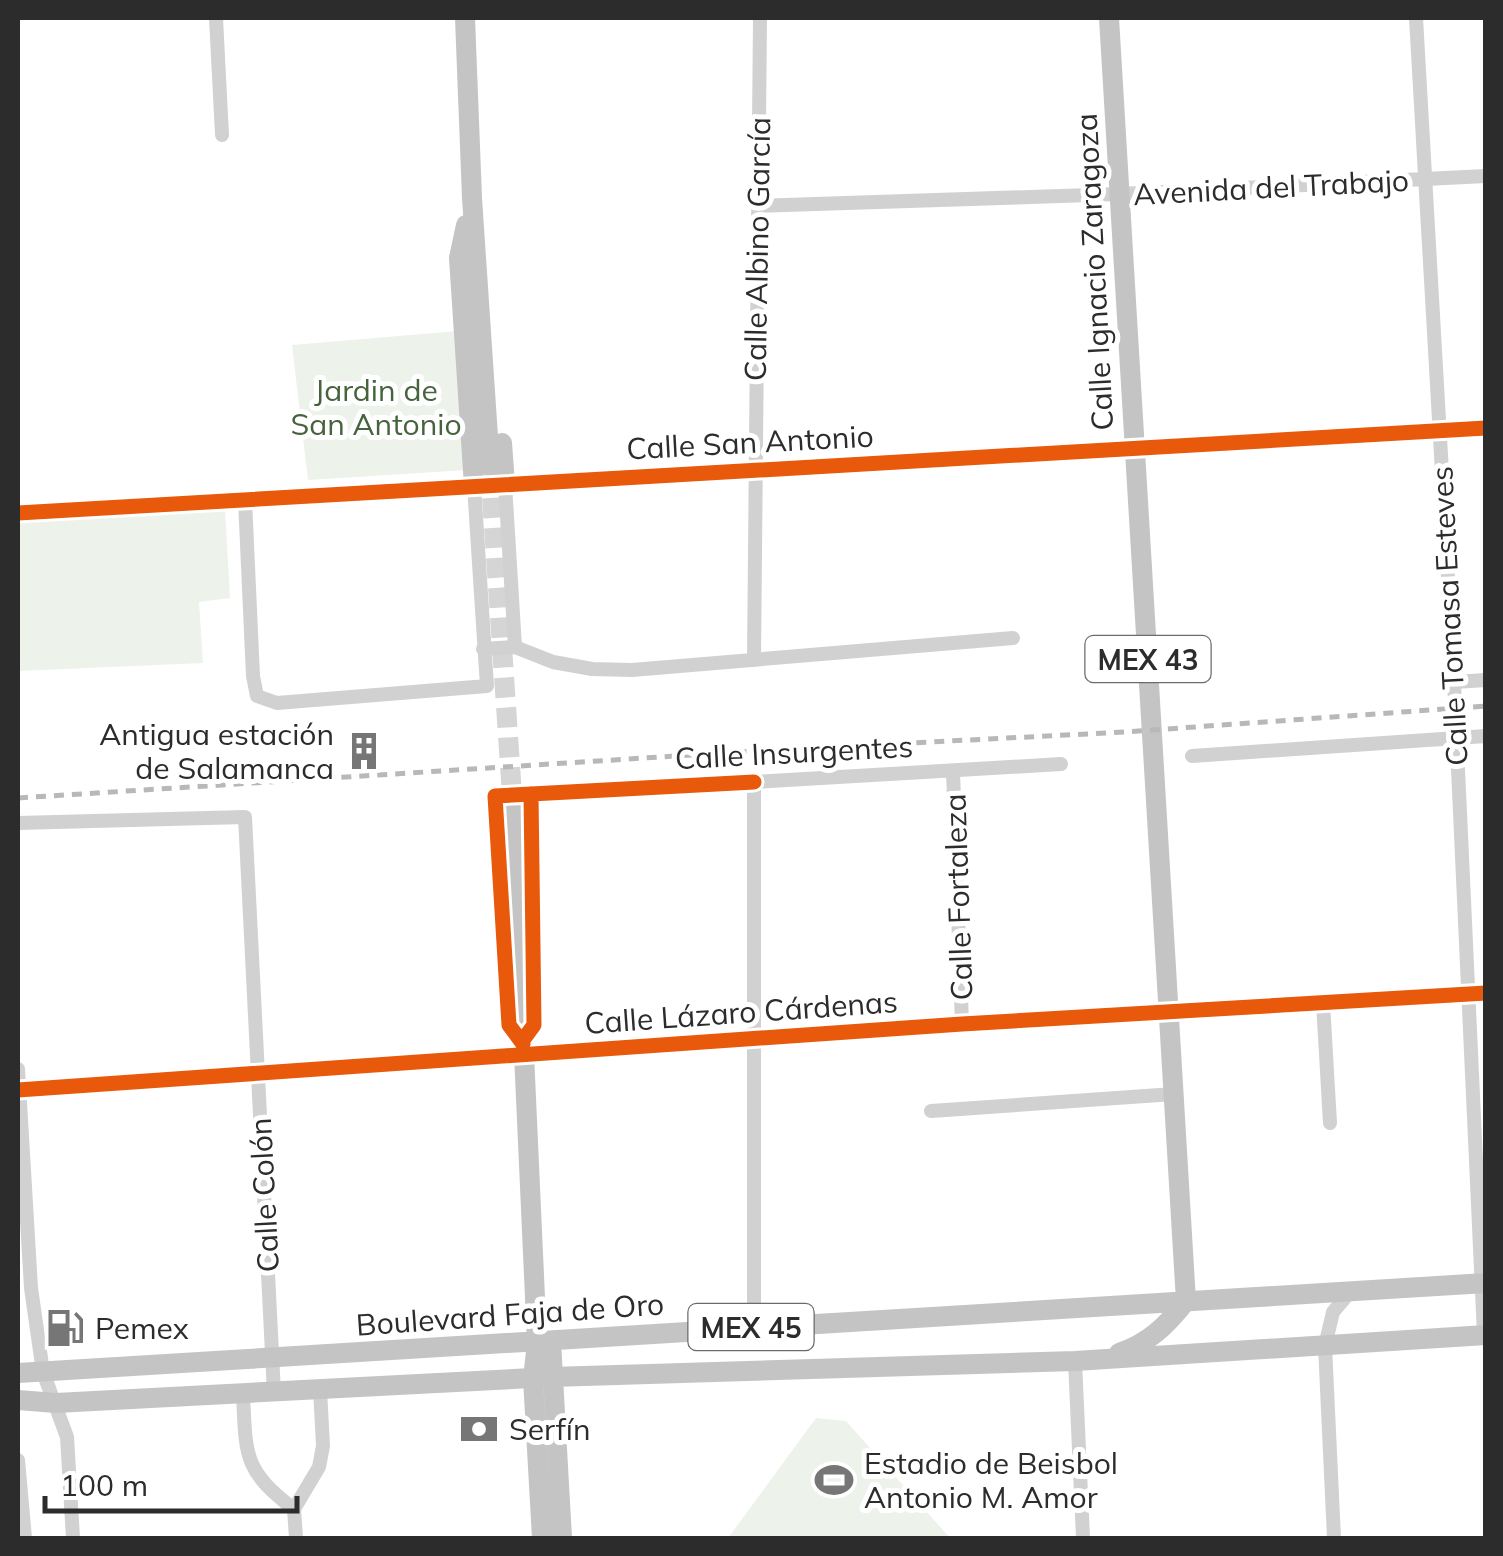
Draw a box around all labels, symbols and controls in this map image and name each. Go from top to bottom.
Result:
street label: Calle Ignacio Zaragoza [1067,112,1121,432]
street label: Calle Albino García [736,117,778,381]
street label: Avenida del Trabajo [1132,161,1410,213]
park label: Jardin de San Antonio [290,371,462,443]
street label: Calle San Antonio [625,417,875,467]
street label: Calle Tomasa Esteves [1422,465,1476,767]
road number: MEX 43 [1086,636,1210,682]
place label: Antigua estación de Salamanca [99,715,334,787]
street label: Calle Insurgentes [674,727,914,777]
building icon: Antigua estación de Salamanca [343,730,385,772]
street label: Calle Fortaleza [935,793,981,1001]
street label: Calle Lázaro Cárdenas [583,982,899,1042]
street label: Calle Colón [241,1117,287,1273]
street label: Boulevard Faja de Oro [355,1284,665,1344]
road number: MEX 45 [688,1304,814,1350]
fuel station icon: Pemex [44,1307,86,1349]
place label: Pemex [95,1309,189,1347]
bank icon: Serfín [458,1408,500,1450]
place label: Serfín [509,1410,591,1448]
place label: Estadio de Beisbol Antonio M. Amor [864,1444,1118,1516]
scale bar [45,1451,298,1513]
sports icon: Estadio de Beisbol Antonio M. Amor [813,1459,855,1501]
text: 100 m [60,1466,148,1504]

